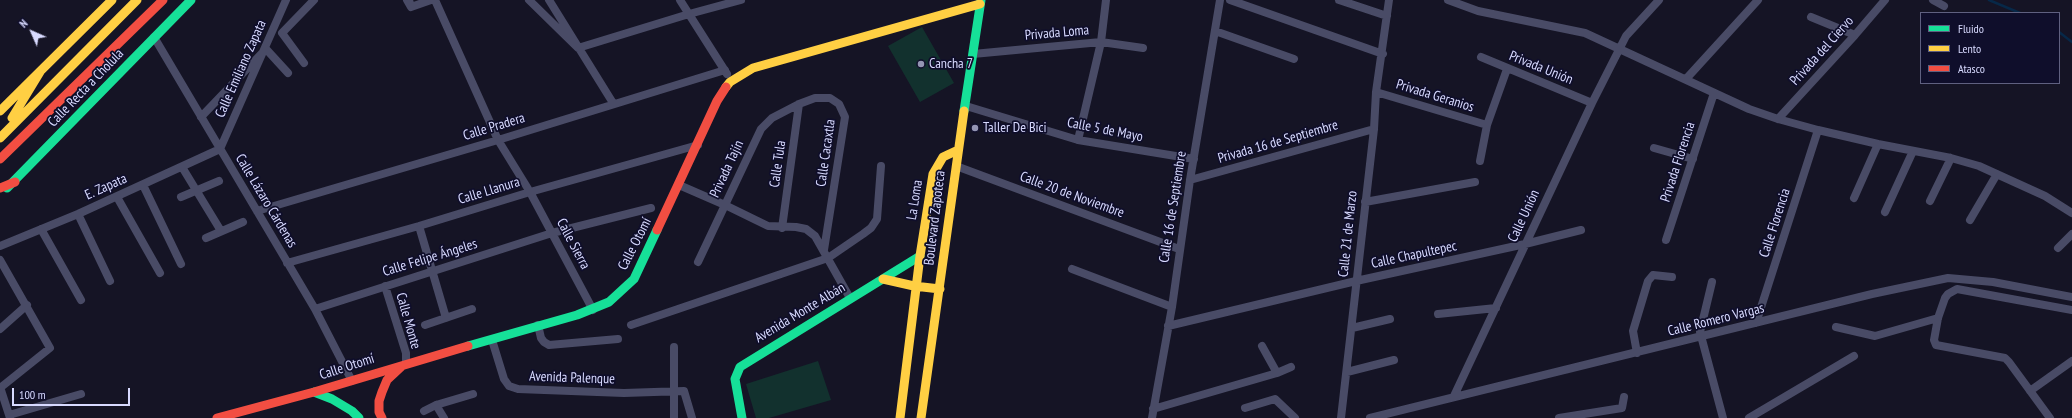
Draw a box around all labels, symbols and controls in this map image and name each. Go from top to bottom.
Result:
north arrow [12,12,52,52]
legend [1920,12,2060,84]
street label: Privada del Ciervo [1787,13,1857,89]
text: N [16,16,31,31]
street label: Calle Emiliano Zapata [212,18,270,120]
text: Fluido [1958,21,1984,36]
street label: Privada Loma [1024,22,1090,44]
text: Lento [1958,41,1981,56]
street label: Calle Recta a Cholula [45,46,127,130]
street label: Privada Unión [1507,48,1575,88]
place label: Cancha 7 [929,56,973,72]
marker: Cancha 7 [916,59,926,69]
text: Atasco [1958,61,1985,76]
street label: Privada Geranios [1394,76,1476,116]
street label: Calle Pradera [461,110,527,144]
street label: Calle 5 de Mayo [1066,114,1144,146]
street label: Privada 16 de Septiembre [1216,117,1340,167]
street label: Calle Cacaxtla [813,118,839,188]
place label: Taller De Bici [983,120,1047,136]
street label: Privada Florencia [1657,120,1699,204]
marker: Taller De Bici [970,123,980,133]
street label: Privada Tajín [706,138,748,200]
street label: Calle Tula [766,140,790,188]
street label: Calle 16 de Septiembre [1156,150,1190,264]
street label: Calle Lázaro Cárdenas [231,151,301,251]
street label: Calle 20 de Noviembre [1017,168,1127,222]
street label: E. Zapata [82,170,130,204]
street label: Boulevard Zapoteca [921,170,949,266]
street label: Calle Llanura [456,174,522,208]
street label: La Loma [904,179,926,221]
street label: Calle Florencia [1756,186,1794,260]
street label: Calle Unión [1505,187,1543,245]
street label: Calle 21 de Marzo [1335,190,1361,278]
street label: Calle Otomí [615,215,655,273]
street label: Calle Sierra [553,216,593,272]
street label: Calle Felipe Ángeles [381,236,479,280]
street label: Calle Chapultepec [1370,238,1458,272]
street label: Avenida Monte Albán [752,279,848,347]
street label: Calle Monte [392,291,424,351]
street label: Calle Romero Vargas [1666,300,1766,340]
street label: Calle Otomí [317,350,377,384]
street label: Avenida Palenque [529,368,615,388]
scale bar [14,380,132,406]
text: 100 m [19,387,46,402]

